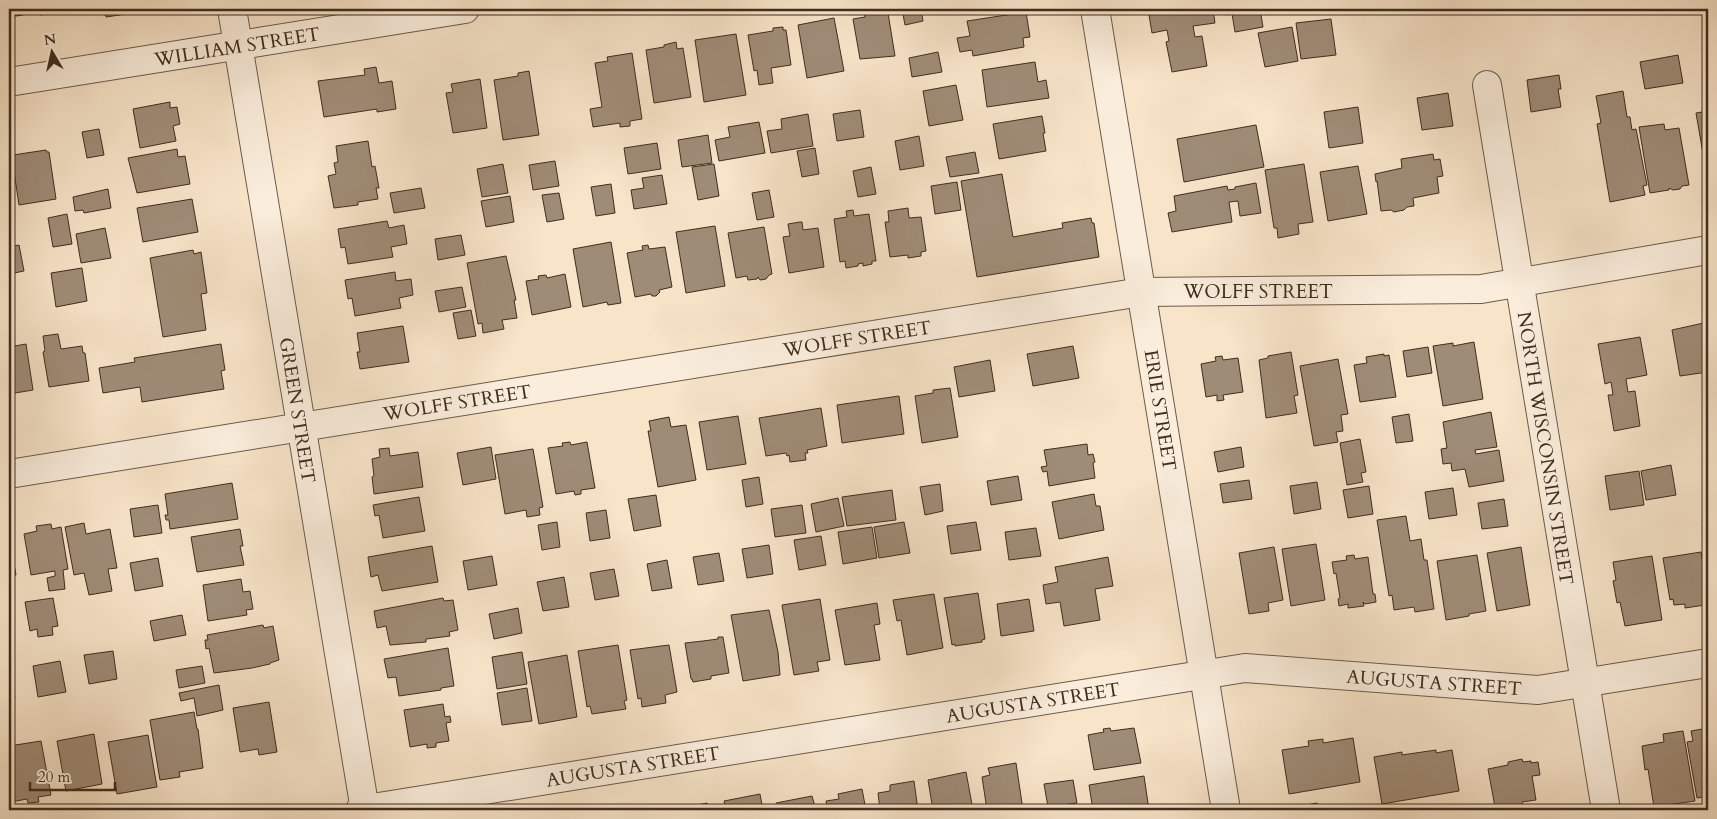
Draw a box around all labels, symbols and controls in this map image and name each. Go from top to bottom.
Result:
street label: WILLIAM STREET [151,21,322,73]
north arrow [28,28,78,78]
text: N [43,29,58,50]
street label: WOLFF STREET [1182,279,1333,305]
street label: NORTH WISCONSIN STREET [1511,310,1579,587]
street label: WOLFF STREET [780,314,933,364]
street label: GREEN STREET [273,336,321,485]
street label: ERIE STREET [1138,348,1182,473]
street label: WOLFF STREET [380,378,533,428]
street label: AUGUSTA STREET [1345,664,1523,702]
street label: AUGUSTA STREET [944,676,1122,730]
street label: AUGUSTA STREET [544,740,722,794]
scale bar [30,759,115,791]
text: 20 m [38,767,70,787]

